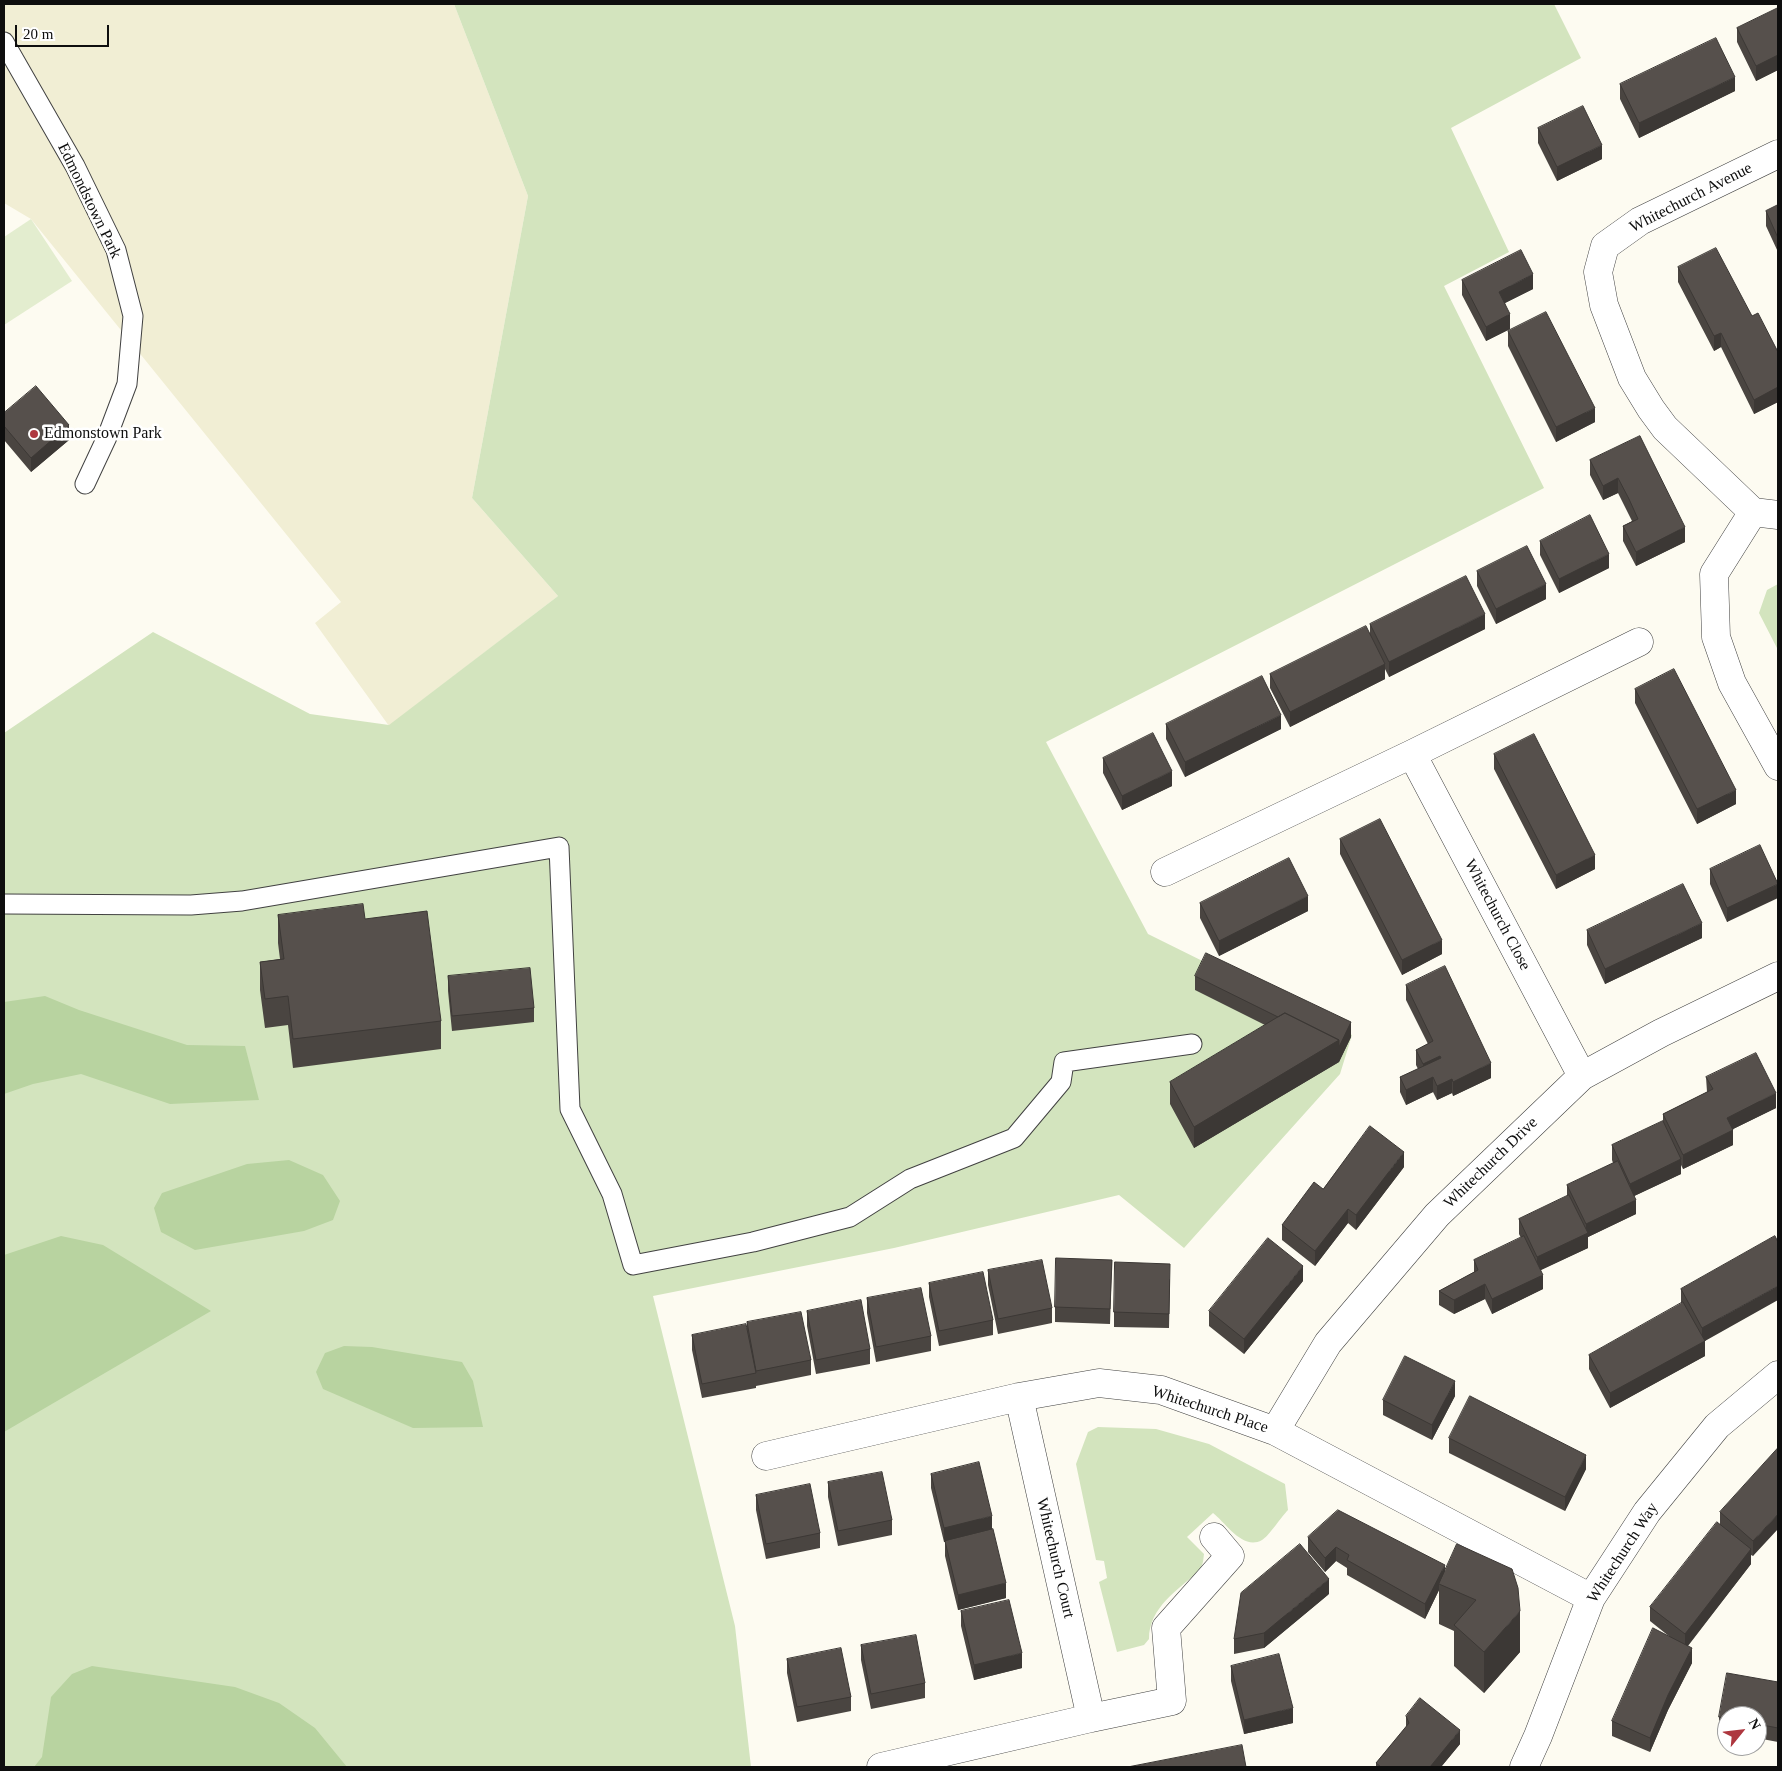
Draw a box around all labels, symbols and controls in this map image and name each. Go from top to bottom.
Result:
scale bar [18,15,111,47]
text: 20 m [23,26,53,42]
street label: Edmondstown Park [53,140,125,262]
street label: Whitechurch Avenue [1626,159,1756,237]
place label: Edmonstown Park [44,424,162,444]
marker: Edmonstown Park [28,428,40,440]
street label: Whitechurch Close [1460,856,1534,974]
street label: Whitechurch Drive [1440,1113,1542,1213]
street label: Whitechurch Place [1149,1382,1271,1438]
street label: Whitechurch Court [1032,1496,1078,1620]
street label: Whitechurch Way [1583,1499,1663,1607]
north arrow [1717,1706,1767,1756]
text: N [1746,1716,1764,1732]

